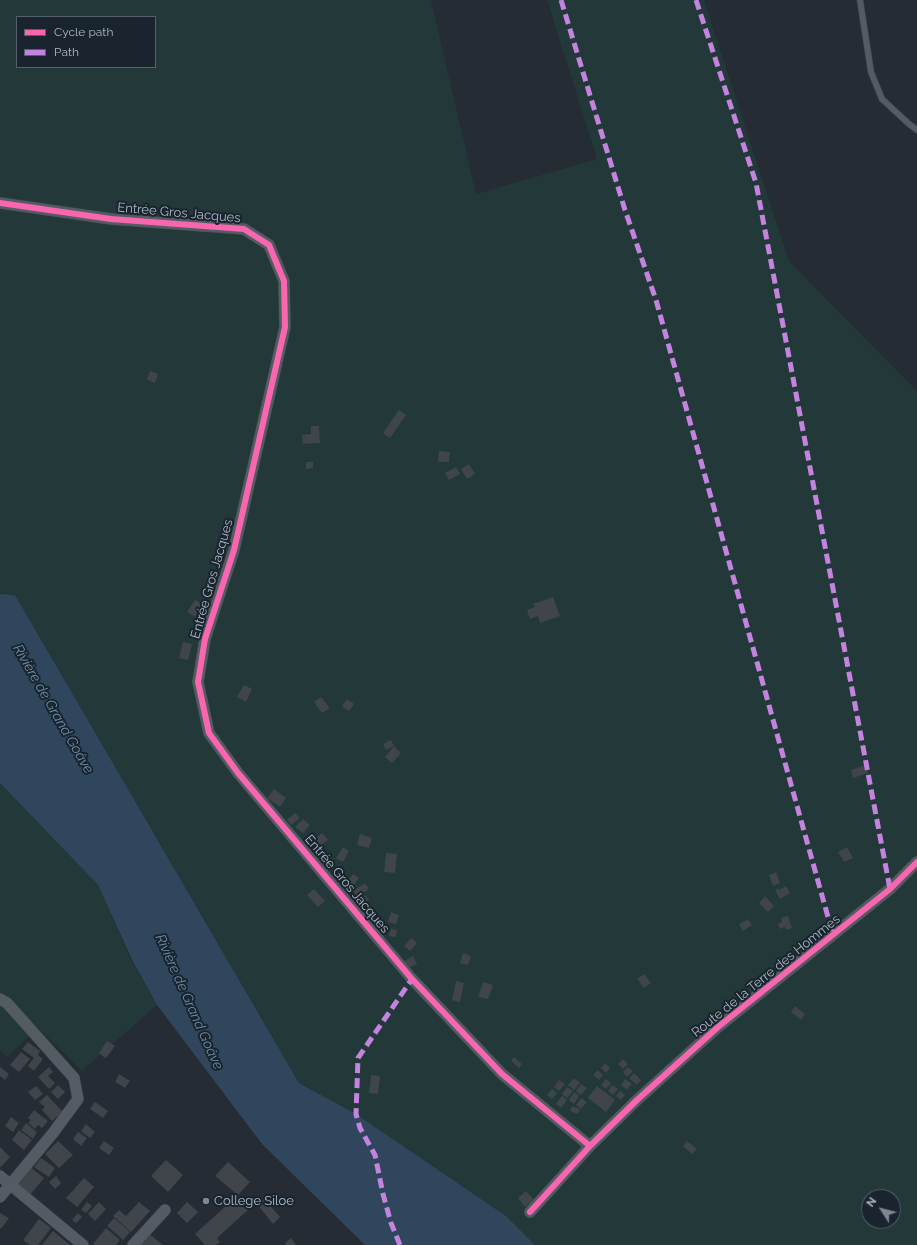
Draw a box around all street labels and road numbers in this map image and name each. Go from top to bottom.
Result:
street label: Entrée Gros Jacques [117,200,241,226]
street label: Entrée Gros Jacques [187,517,237,641]
street label: Entrée Gros Jacques [301,832,393,936]
street label: Route de la Terre des Hommes [689,911,843,1041]

